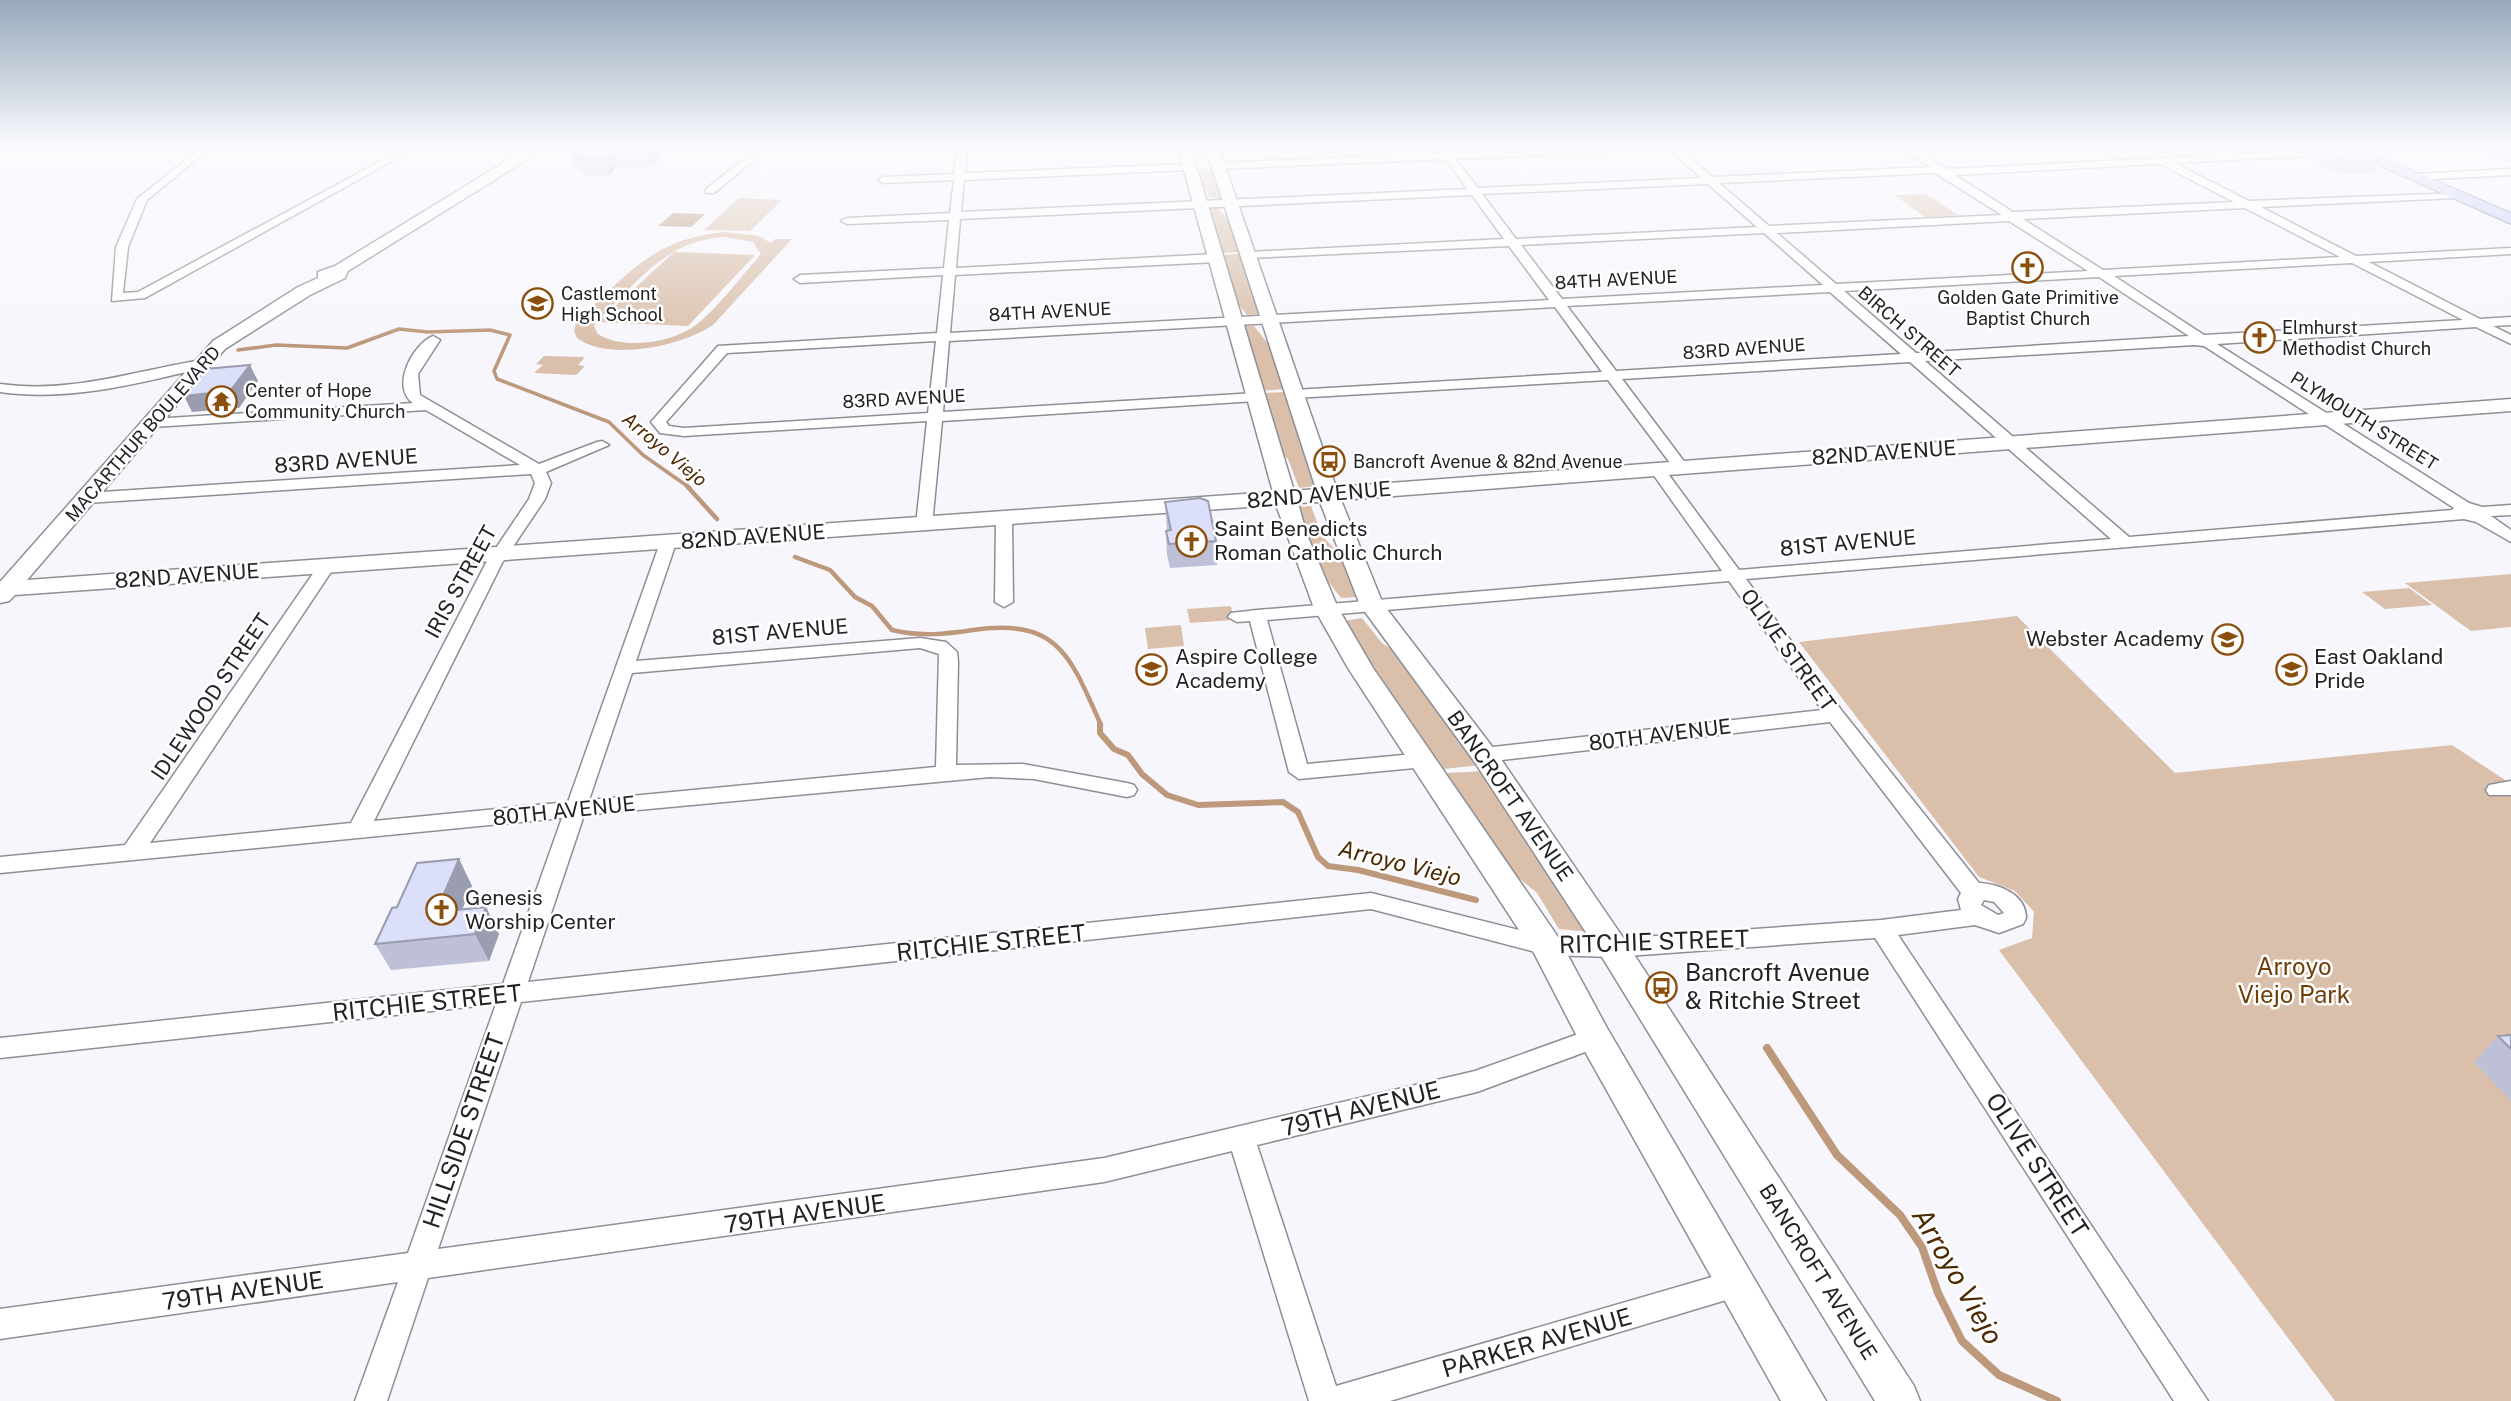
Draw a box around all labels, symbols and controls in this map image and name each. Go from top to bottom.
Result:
church icon: Golden Gate Primitive Baptist Church [2011,251,2045,285]
street label: 84TH AVENUE [1554,266,1678,293]
street label: BIRCH STREET [1854,282,1965,382]
place label: Castlemont High School [561,283,663,325]
school or university icon: Castlemont High School [521,287,555,321]
place label: Golden Gate Primitive Baptist Church [1937,287,2119,329]
street label: 84TH AVENUE [988,298,1112,325]
place label: Elmhurst Methodist Church [2282,317,2431,359]
church icon: Elmhurst Methodist Church [2242,321,2276,355]
street label: 83RD AVENUE [1682,334,1806,363]
street label: MACARTHUR BOULEVARD [61,342,224,526]
street label: PLYMOUTH STREET [2287,367,2442,475]
place label: Center of Hope Community Church [245,380,405,422]
temple icon: Center of Hope Community Church [205,384,239,418]
street label: 83RD AVENUE [842,385,966,412]
water label: Arroyo Viejo [618,407,712,491]
street label: 82ND AVENUE [1811,435,1957,470]
street label: 83RD AVENUE [273,443,419,478]
bus stop icon: Bancroft Avenue & 82nd Avenue [1313,445,1347,479]
place label: Bancroft Avenue & 82nd Avenue [1353,451,1623,472]
street label: 82ND AVENUE [1246,476,1392,513]
place label: Saint Benedicts Roman Catholic Church [1214,516,1442,565]
street label: 82ND AVENUE [680,519,826,554]
street label: IRIS STREET [419,521,502,642]
church icon: Saint Benedicts Roman Catholic Church [1174,524,1208,558]
street label: 81ST AVENUE [1779,524,1917,561]
street label: 82ND AVENUE [114,558,260,593]
street label: OLIVE STREET [1736,584,1841,716]
street label: IDLEWOOD STREET [146,609,276,785]
street label: 81ST AVENUE [711,613,849,650]
school or university icon: Webster Academy [2210,622,2244,656]
place label: Webster Academy [2026,626,2204,651]
place label: Aspire College Academy [1175,644,1318,693]
place label: East Oakland Pride [2314,644,2443,693]
school or university icon: Aspire College Academy [1135,652,1169,686]
school or university icon: East Oakland Pride [2274,652,2308,686]
street label: BANCROFT AVENUE [1442,706,1579,886]
street label: 80TH AVENUE [1587,713,1733,756]
street label: 80TH AVENUE [491,791,636,830]
water label: Arroyo Viejo [1336,834,1464,891]
place label: Genesis Worship Center [465,885,616,934]
church icon: Genesis Worship Center [425,893,459,927]
street label: RITCHIE STREET [895,918,1087,966]
street label: RITCHIE STREET [1558,924,1750,958]
park label: Arroyo Viejo Park [2238,952,2350,1008]
place label: Bancroft Avenue & Ritchie Street [1685,958,1870,1014]
bus stop icon: Bancroft Avenue & Ritchie Street [1645,970,1679,1004]
street label: RITCHIE STREET [331,978,523,1026]
street label: HILLSIDE STREET [417,1030,510,1232]
street label: 79TH AVENUE [1279,1075,1443,1141]
street label: OLIVE STREET [1981,1087,2095,1242]
street label: BANCROFT AVENUE [1754,1179,1883,1364]
street label: 79TH AVENUE [722,1188,887,1238]
water label: Arroyo Viejo [1906,1201,2011,1350]
street label: 79TH AVENUE [160,1265,325,1315]
street label: PARKER AVENUE [1439,1302,1635,1382]

